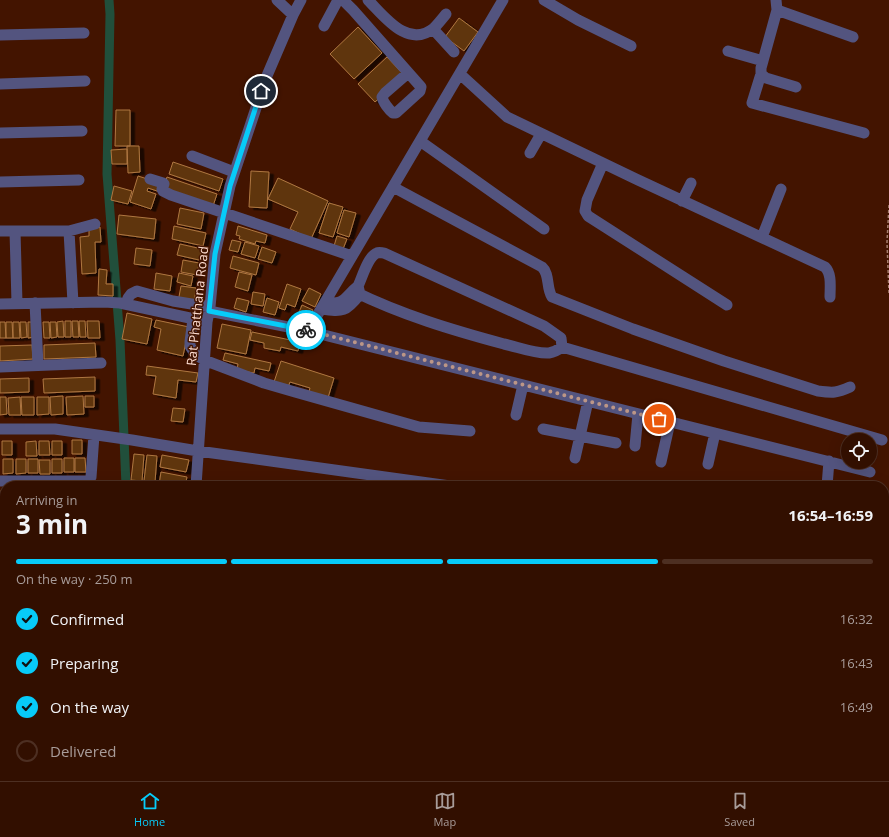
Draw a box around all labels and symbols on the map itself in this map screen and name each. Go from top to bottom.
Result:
pin [244,74,278,108]
street label: Rat Phatthana Road [182,245,212,367]
courier [286,310,326,350]
pin [642,402,676,436]

